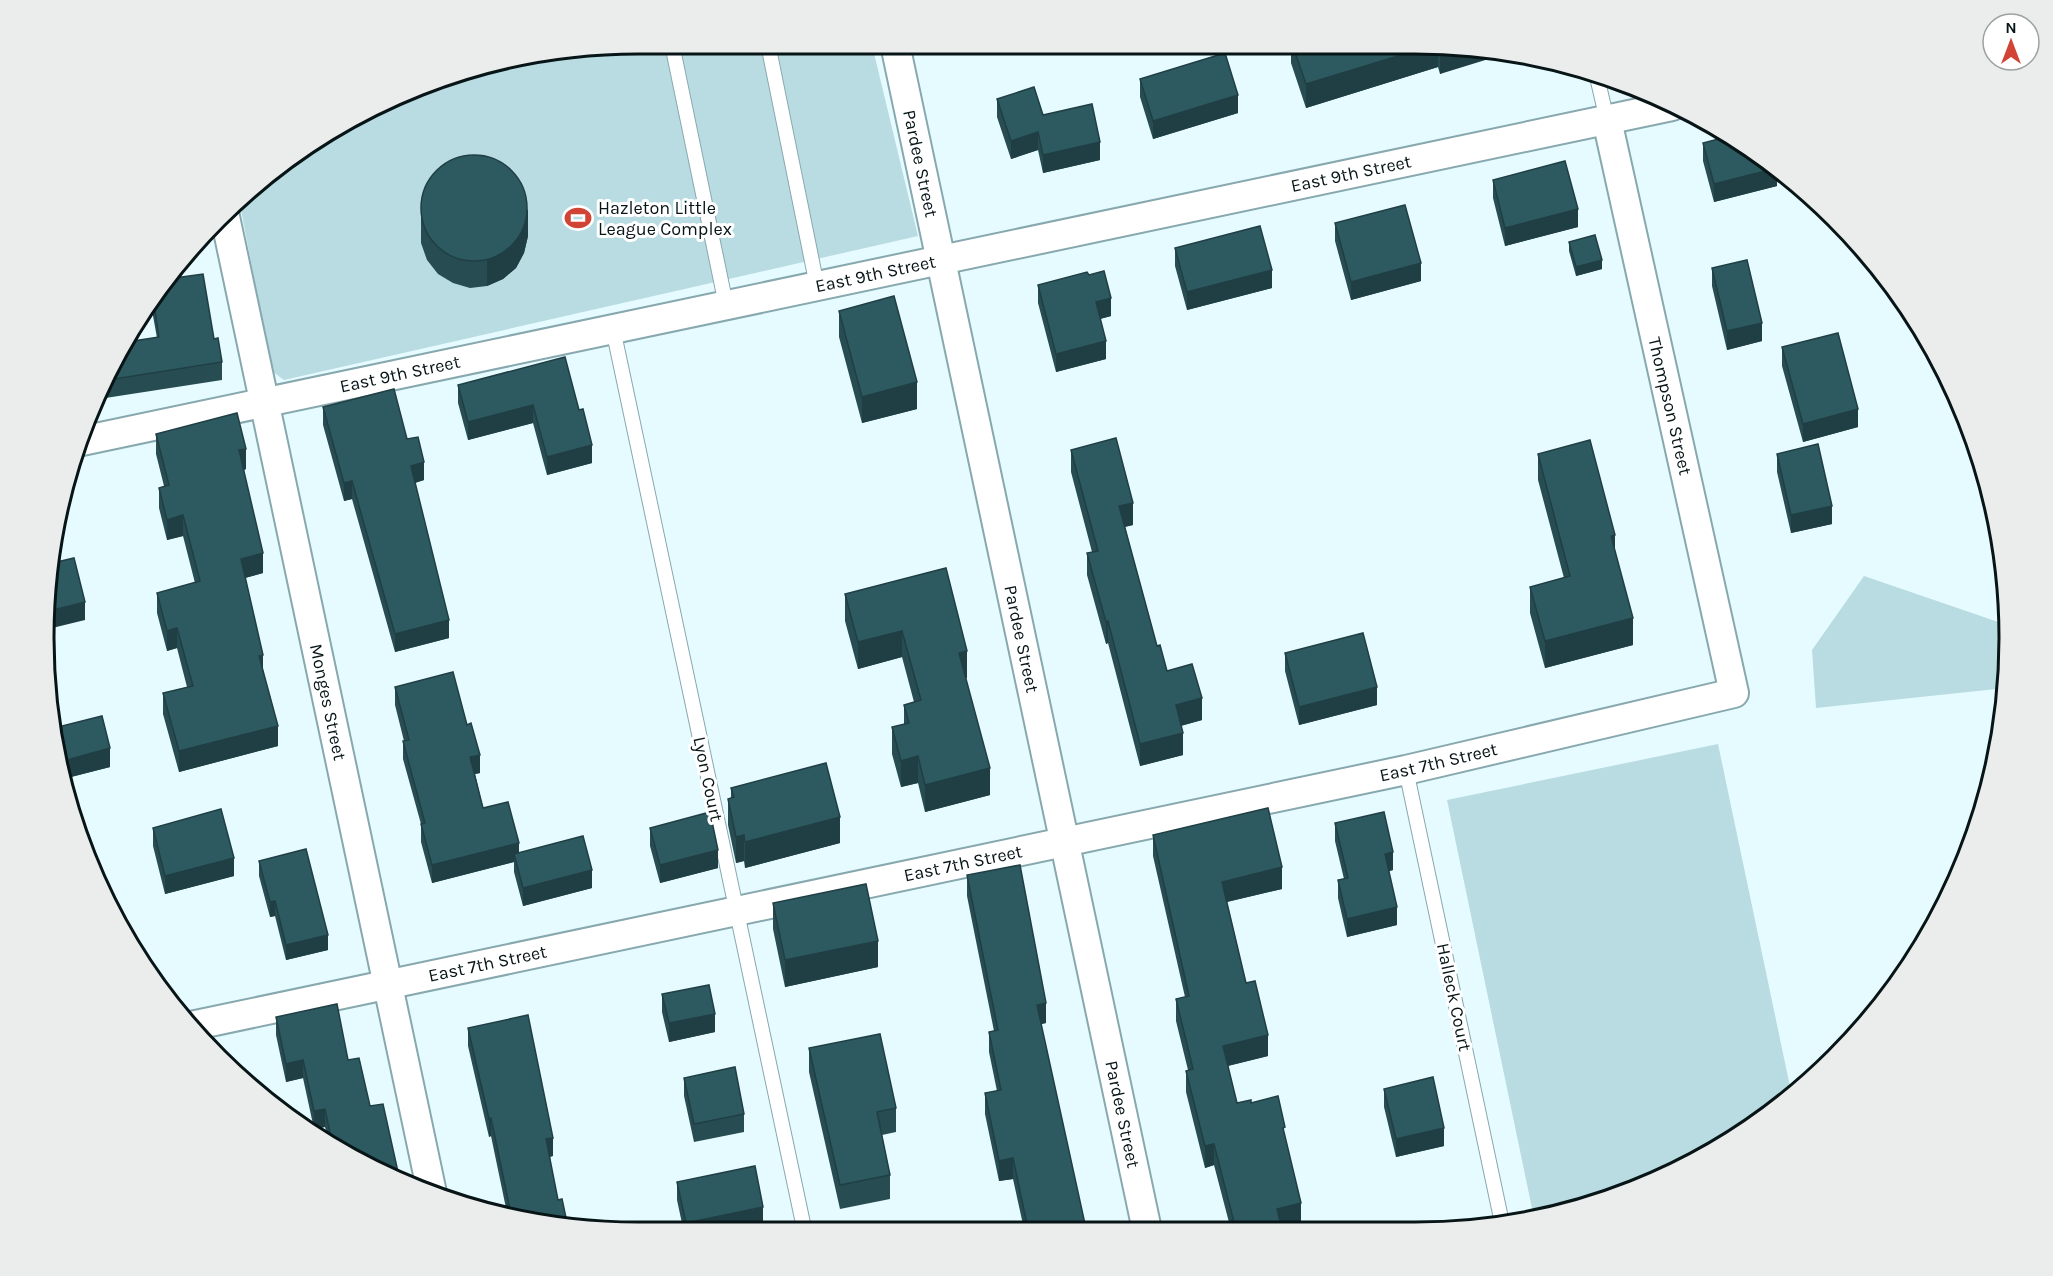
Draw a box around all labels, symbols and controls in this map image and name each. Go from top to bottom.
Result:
north arrow [1981,12,2041,72]
text: N [2005,18,2017,37]
street label: Pardee Street [898,108,942,219]
street label: East 9th Street [1289,150,1413,197]
place label: Hazleton Little League Complex [598,197,732,240]
sports icon: Hazleton Little League Complex [563,203,593,233]
street label: East 9th Street [813,250,938,297]
street label: Thompson Street [1643,335,1697,477]
street label: East 9th Street [338,351,462,397]
street label: Pardee Street [999,583,1044,695]
street label: Monges Street [305,642,351,763]
street label: Lyon Court [688,734,728,824]
street label: East 7th Street [1377,738,1500,786]
street label: East 7th Street [902,840,1024,887]
street label: East 7th Street [426,940,549,987]
street label: Halleck Court [1432,941,1476,1053]
street label: Pardee Street [1100,1058,1145,1170]

